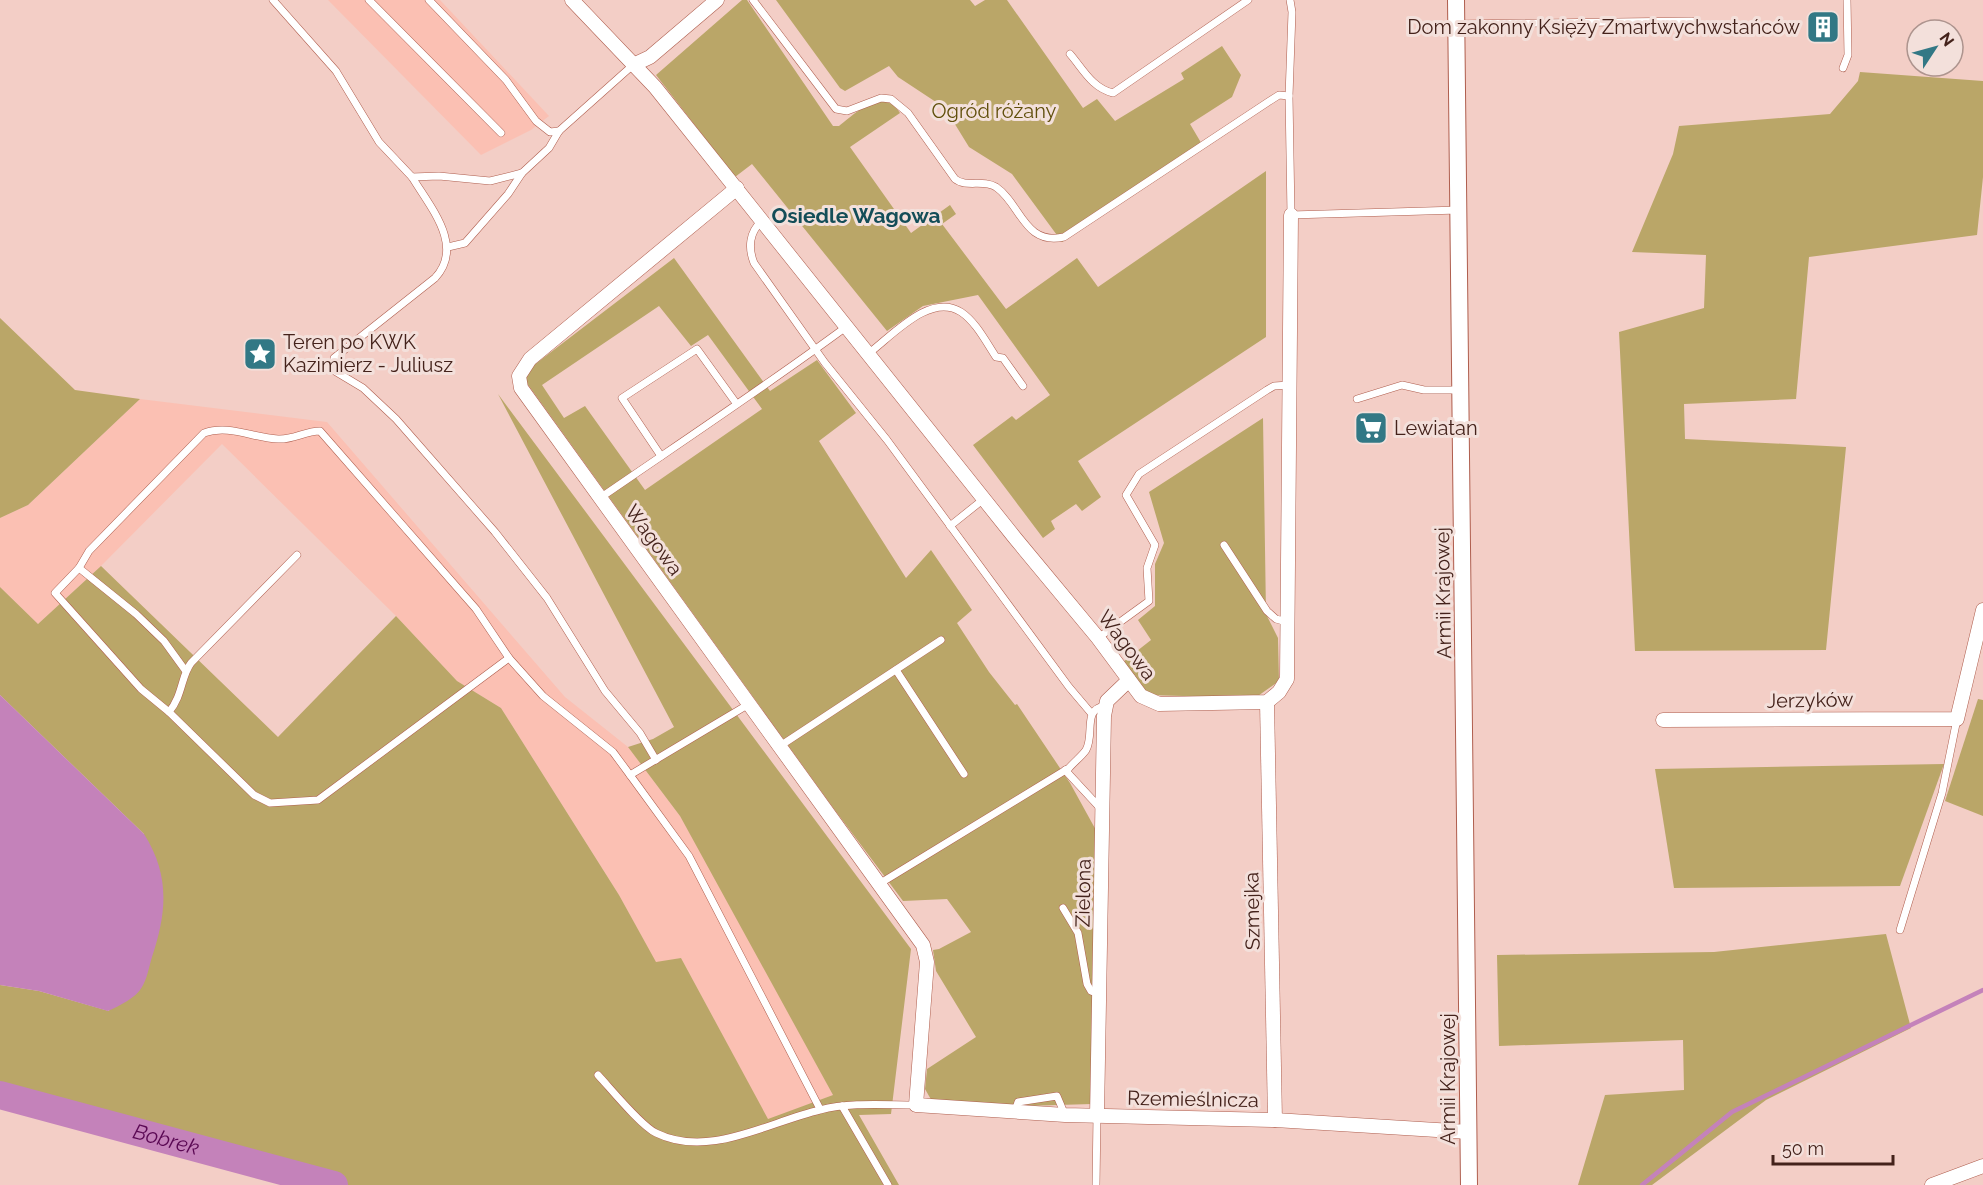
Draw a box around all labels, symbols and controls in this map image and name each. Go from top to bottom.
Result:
building icon: Dom zakonny Księży Zmartwychwstańców [1805,9,1841,45]
place label: Dom zakonny Księży Zmartwychwstańców [1407,15,1800,39]
north arrow [1905,18,1965,78]
text: N [1935,29,1958,50]
park label: Ogród różany [932,99,1057,123]
district label: Osiedle Wagowa [771,203,941,228]
place label: Teren po KWK Kazimierz - Juliusz [283,330,453,377]
place icon: Teren po KWK Kazimierz - Juliusz [242,336,278,372]
supermarket icon: Lewiatan [1353,410,1389,446]
place label: Lewiatan [1394,416,1478,440]
street label: Wagowa [620,500,688,580]
street label: Armii Krajowej [1430,527,1456,659]
street label: Wagowa [1093,605,1161,685]
street label: Jerzyków [1766,687,1854,713]
street label: Zielona [1070,858,1096,928]
street label: Szmejka [1239,872,1265,950]
street label: Armii Krajowej [1436,1013,1460,1145]
street label: Rzemieślnicza [1127,1086,1259,1112]
water label: Bobrek [130,1118,202,1160]
scale bar [1773,1128,1893,1166]
text: 50 m [1782,1138,1824,1159]

